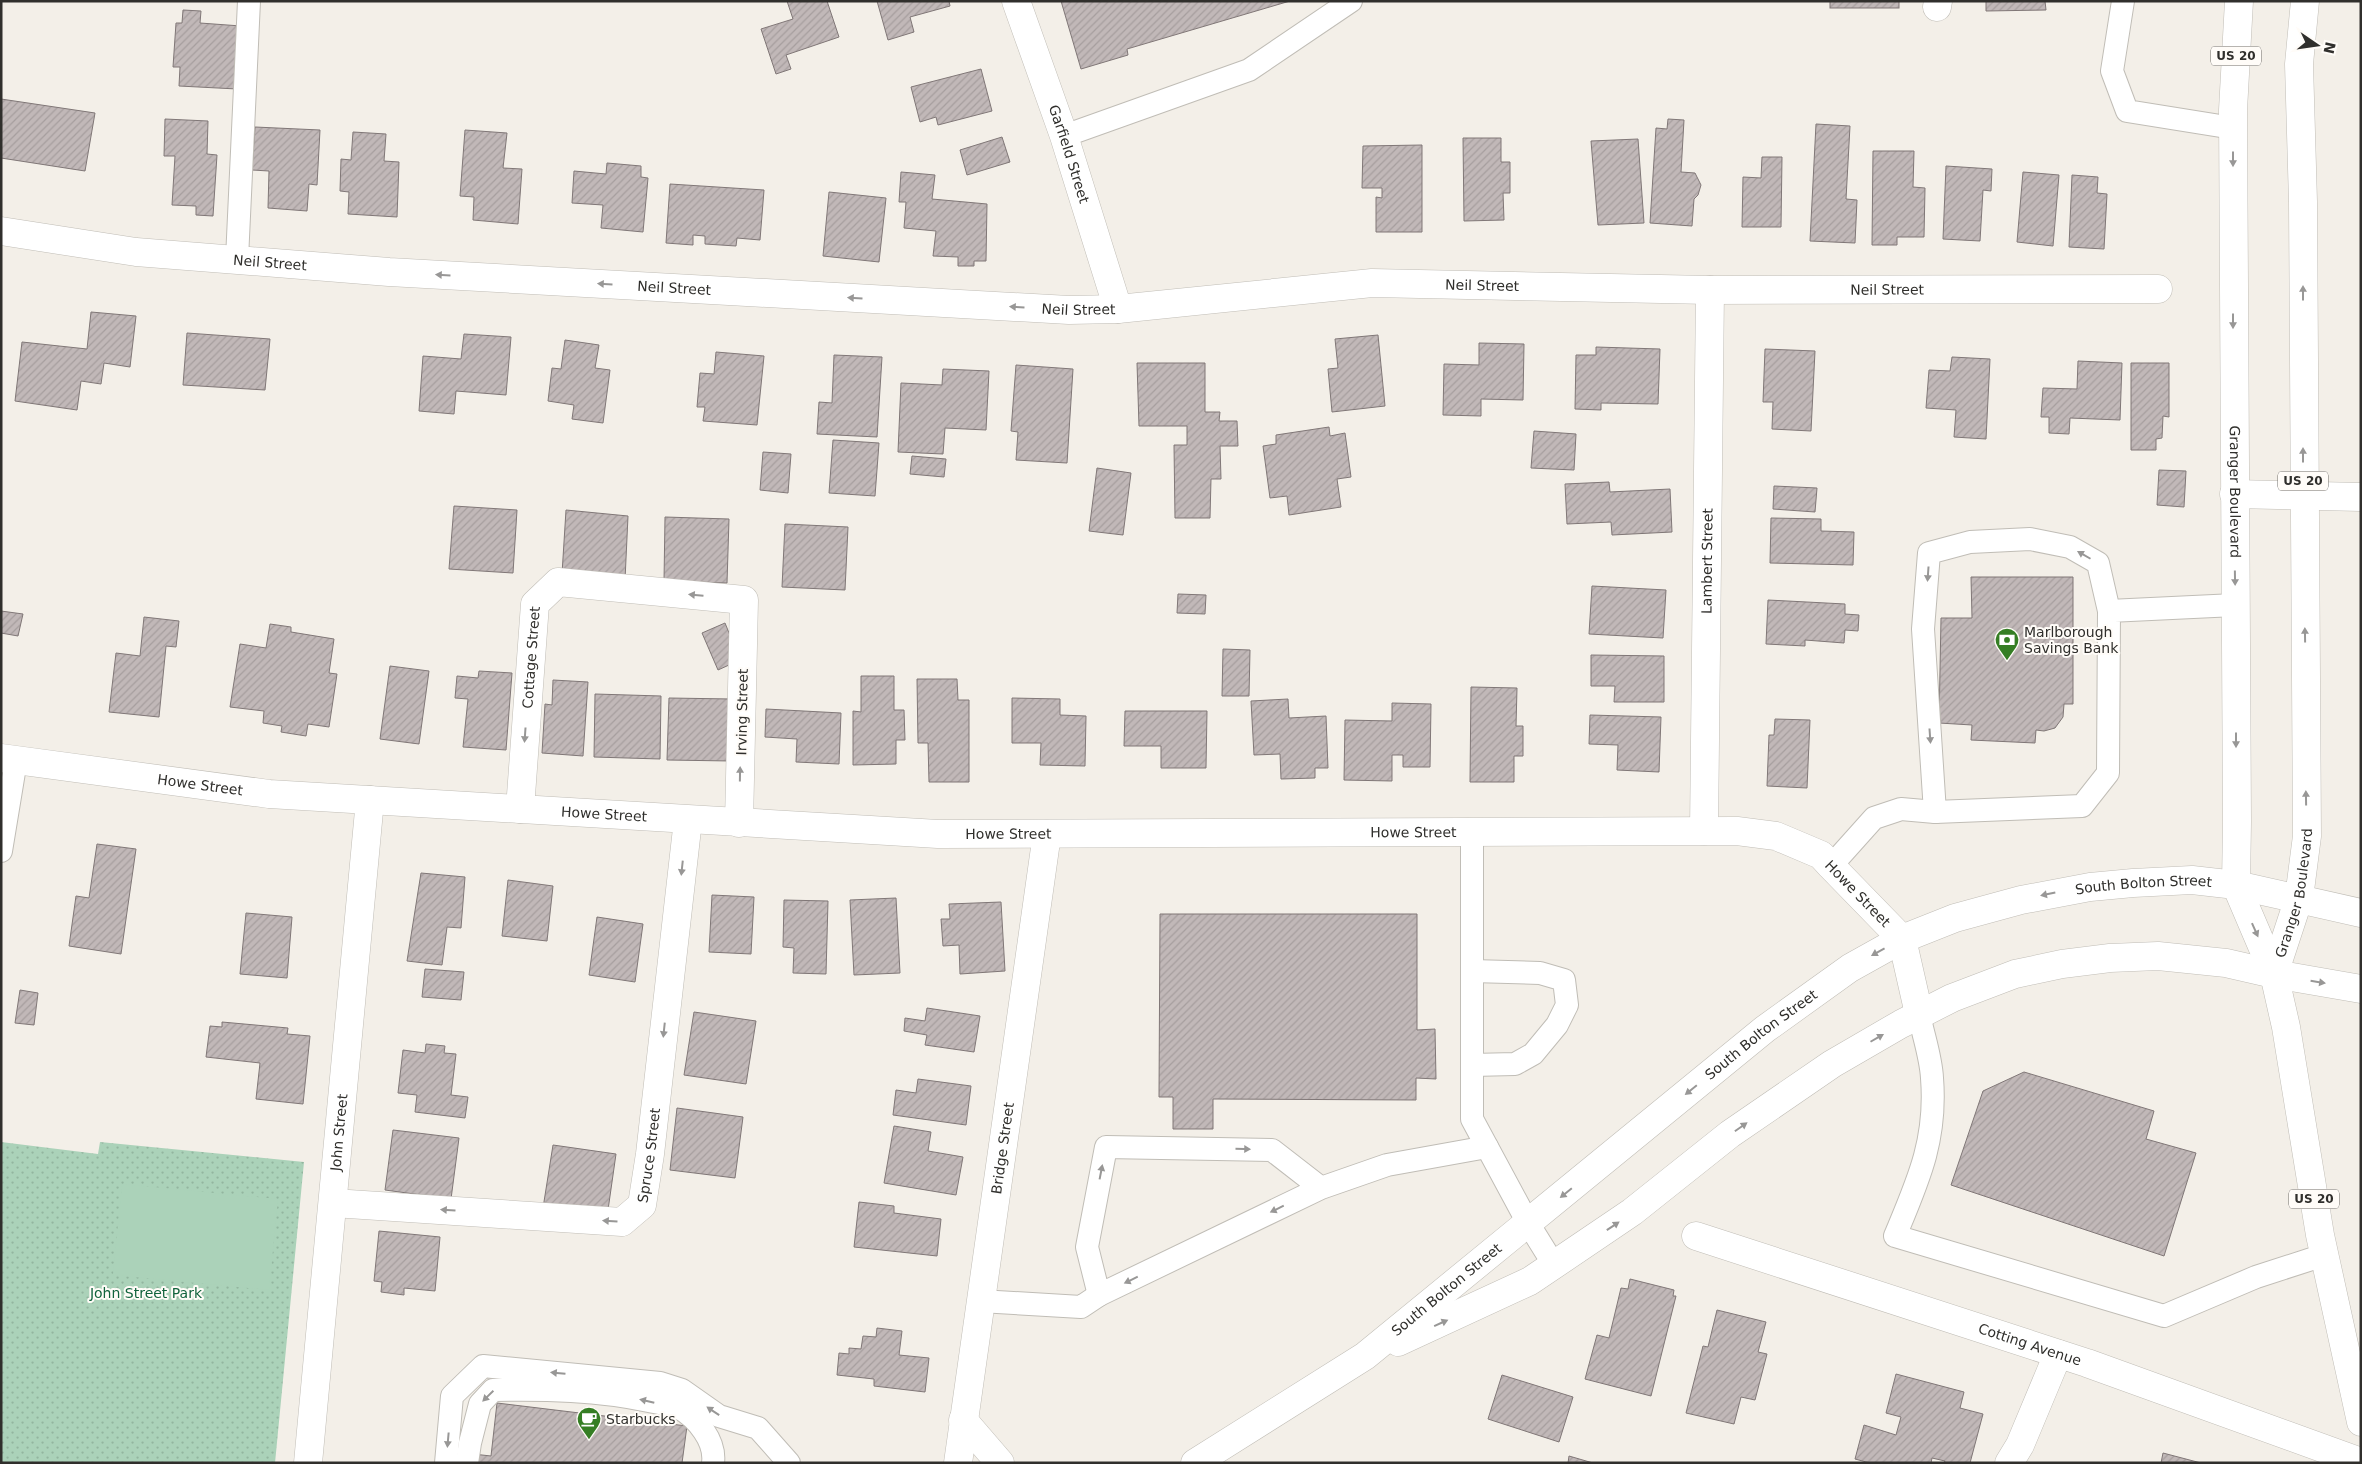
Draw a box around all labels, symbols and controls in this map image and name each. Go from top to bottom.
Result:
north arrow [2292,20,2342,70]
text: N [2321,40,2339,55]
road number: US 20 [2211,46,2261,66]
street label: Garfield Street [1046,103,1093,206]
one-way arrow [2229,151,2237,167]
street label: Neil Street [232,252,308,274]
one-way arrow [434,270,450,278]
street label: Neil Street [1445,277,1520,294]
street label: Neil Street [637,278,712,298]
one-way arrow [597,279,613,287]
street label: Neil Street [1850,282,1925,298]
one-way arrow [2299,284,2307,300]
one-way arrow [846,293,862,301]
street label: Neil Street [1041,300,1116,318]
one-way arrow [1009,302,1025,310]
one-way arrow [2229,313,2237,329]
street label: Granger Boulevard [2227,425,2244,558]
one-way arrow [2299,447,2307,463]
road number: US 20 [2278,472,2328,491]
street label: Lambert Street [1698,507,1716,614]
one-way arrow [2076,551,2091,559]
one-way arrow [1923,566,1931,582]
one-way arrow [2231,570,2239,586]
one-way arrow [688,591,704,599]
street label: Cottage Street [519,605,543,709]
place label: Marlborough Savings Bank [2024,624,2119,656]
bank icon: Marlborough Savings Bank [1994,627,2020,661]
one-way arrow [2301,627,2309,643]
street label: Irving Street [733,668,751,756]
one-way arrow [521,728,529,744]
one-way arrow [1927,728,1935,744]
one-way arrow [2232,732,2240,748]
one-way arrow [737,766,745,782]
street label: Howe Street [156,771,245,798]
one-way arrow [2302,789,2310,805]
street label: Howe Street [560,803,648,825]
street label: Howe Street [1370,824,1457,840]
street label: Howe Street [965,826,1052,842]
street label: Granger Boulevard [2272,828,2315,960]
street label: Howe Street [1822,857,1894,930]
one-way arrow [678,861,686,877]
street label: South Bolton Street [2074,872,2213,898]
one-way arrow [2040,890,2055,898]
one-way arrow [2251,923,2259,937]
one-way arrow [1871,948,1886,956]
one-way arrow [2310,978,2326,986]
street label: South Bolton Street [1702,986,1821,1083]
one-way arrow [660,1022,668,1038]
one-way arrow [1871,1033,1884,1042]
one-way arrow [1685,1084,1698,1095]
street label: John Street [327,1093,351,1173]
street label: Bridge Street [988,1101,1017,1195]
street label: Spruce Street [634,1106,663,1204]
one-way arrow [1734,1122,1748,1131]
one-way arrow [1235,1146,1251,1154]
one-way arrow [1098,1163,1106,1179]
one-way arrow [1559,1187,1572,1198]
road number: US 20 [2289,1190,2339,1208]
one-way arrow [1270,1205,1284,1213]
one-way arrow [439,1206,455,1214]
one-way arrow [602,1217,618,1225]
one-way arrow [1606,1221,1619,1231]
street label: South Bolton Street [1388,1240,1505,1339]
one-way arrow [1124,1276,1138,1284]
park label: John Street Park [89,1285,203,1301]
one-way arrow [1434,1318,1448,1326]
street label: Cotting Avenue [1976,1320,2083,1369]
one-way arrow [550,1369,566,1377]
one-way arrow [482,1390,494,1402]
one-way arrow [640,1397,655,1405]
cafe icon: Starbucks [576,1406,602,1440]
one-way arrow [706,1406,719,1416]
place label: Starbucks [606,1411,676,1427]
one-way arrow [444,1432,452,1448]

